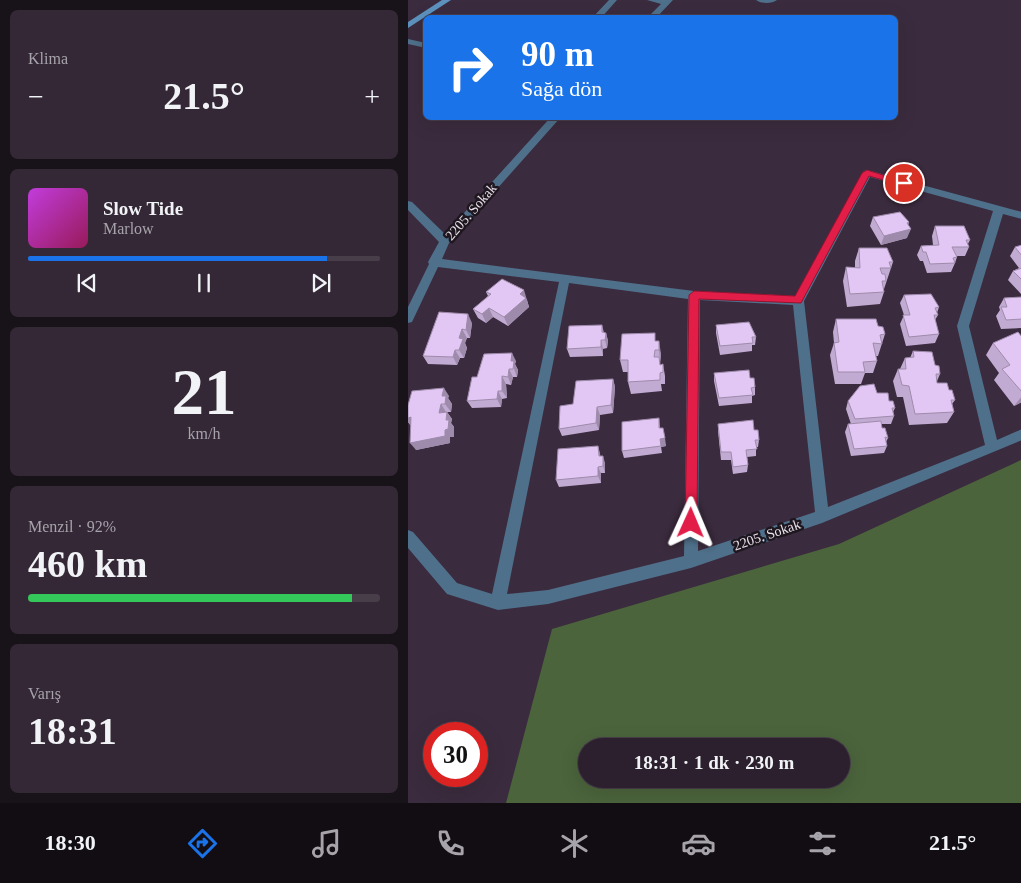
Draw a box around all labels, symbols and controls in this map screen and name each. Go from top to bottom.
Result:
icon: right [438,35,503,100]
text: 90 m [521,35,594,74]
text: Klima [28,50,68,67]
text: 21.5° [163,75,245,117]
text: Sağa dön [521,76,602,101]
text: − [28,81,44,112]
text: + [364,81,380,112]
pin [883,162,925,204]
icon: arrive [890,169,918,197]
street label: 2205. Sokak [442,181,500,243]
text: Slow Tide [103,198,183,219]
text: Marlow [103,220,154,237]
icon: previous [73,269,101,297]
icon: pause [190,269,218,297]
icon: next [307,269,335,297]
text: 21 [172,356,237,428]
text: km/h [188,425,220,442]
position arrow [664,496,716,548]
street label: 2205. Sokak [731,517,803,553]
text: Menzil · 92% [28,518,116,535]
text: 460 km [28,543,147,585]
text: Varış [28,685,61,702]
text: 18:31 [28,710,117,752]
speed limit sign: 30 [423,722,488,787]
text: 18:31 · 1 dk · 230 m [634,752,794,773]
icon: directions [185,826,220,861]
icon: music [309,826,344,861]
icon: phone [433,826,468,861]
icon: climate [557,826,592,861]
icon: car [681,826,716,861]
icon: filters [805,826,840,861]
text: 18:30 [45,830,96,855]
text: 21.5° [929,830,976,855]

